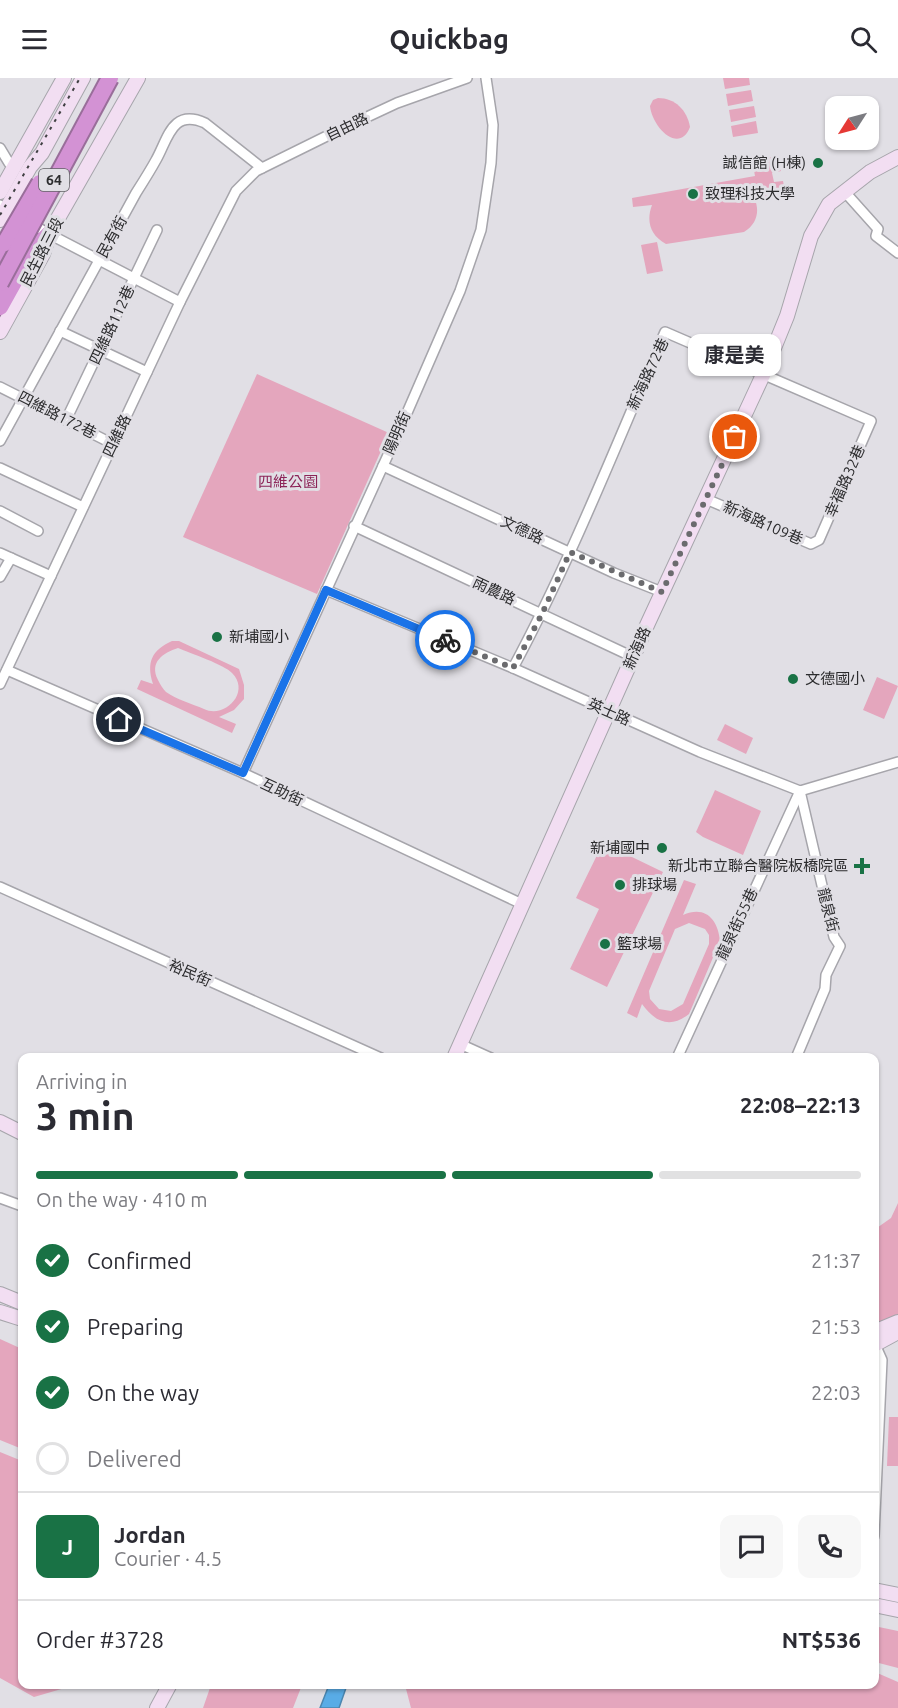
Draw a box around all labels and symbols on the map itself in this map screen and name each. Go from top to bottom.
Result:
north arrow [825,96,879,150]
street label: 自由路 [323,109,371,144]
place label: 誠信館 (H棟) [723,154,806,171]
marker: 誠信館 (H棟) [811,156,825,170]
road number: 64 [39,169,69,191]
place label: 致理科技大學 [705,185,795,202]
marker: 致理科技大學 [686,187,700,201]
street label: 民有街 [93,213,130,261]
street label: 民生路三段 [17,214,66,289]
street label: 四維路112巷 [86,283,137,367]
street label: 新海路72巷 [624,335,672,412]
callout: 康是美 [688,335,782,377]
street label: 四維路172巷 [15,388,99,442]
street label: 陽明街 [380,409,413,457]
pin [709,411,760,462]
street label: 四維路 [99,412,134,460]
street label: 幸福路32巷 [821,442,868,519]
park label: 四維公園 [258,473,318,490]
street label: 新海路109巷 [721,497,806,548]
street label: 文德路 [498,512,546,547]
street label: 雨農路 [470,573,518,608]
courier [415,610,475,670]
street label: 新海路 [620,624,653,672]
place label: 新埔國小 [229,628,289,645]
marker: 新埔國小 [210,630,224,644]
place label: 文德國小 [805,670,865,687]
marker: 文德國小 [786,672,800,686]
pin [93,694,144,745]
street label: 英士路 [585,695,633,728]
street label: 互助街 [258,774,306,809]
place label: 新埔國中 [590,839,650,856]
marker: 新埔國中 [655,841,669,855]
place label: 新北市立聯合醫院板橋院區 [668,857,848,874]
marker: 新北市立聯合醫院板橋院區 [853,857,871,875]
place label: 排球場 [632,876,677,893]
marker: 排球場 [613,878,627,892]
street label: 龍泉街55巷 [713,885,761,962]
street label: 龍泉街 [815,886,842,934]
place label: 籃球場 [617,935,662,952]
marker: 籃球場 [598,937,612,951]
street label: 裕民街 [166,956,214,989]

